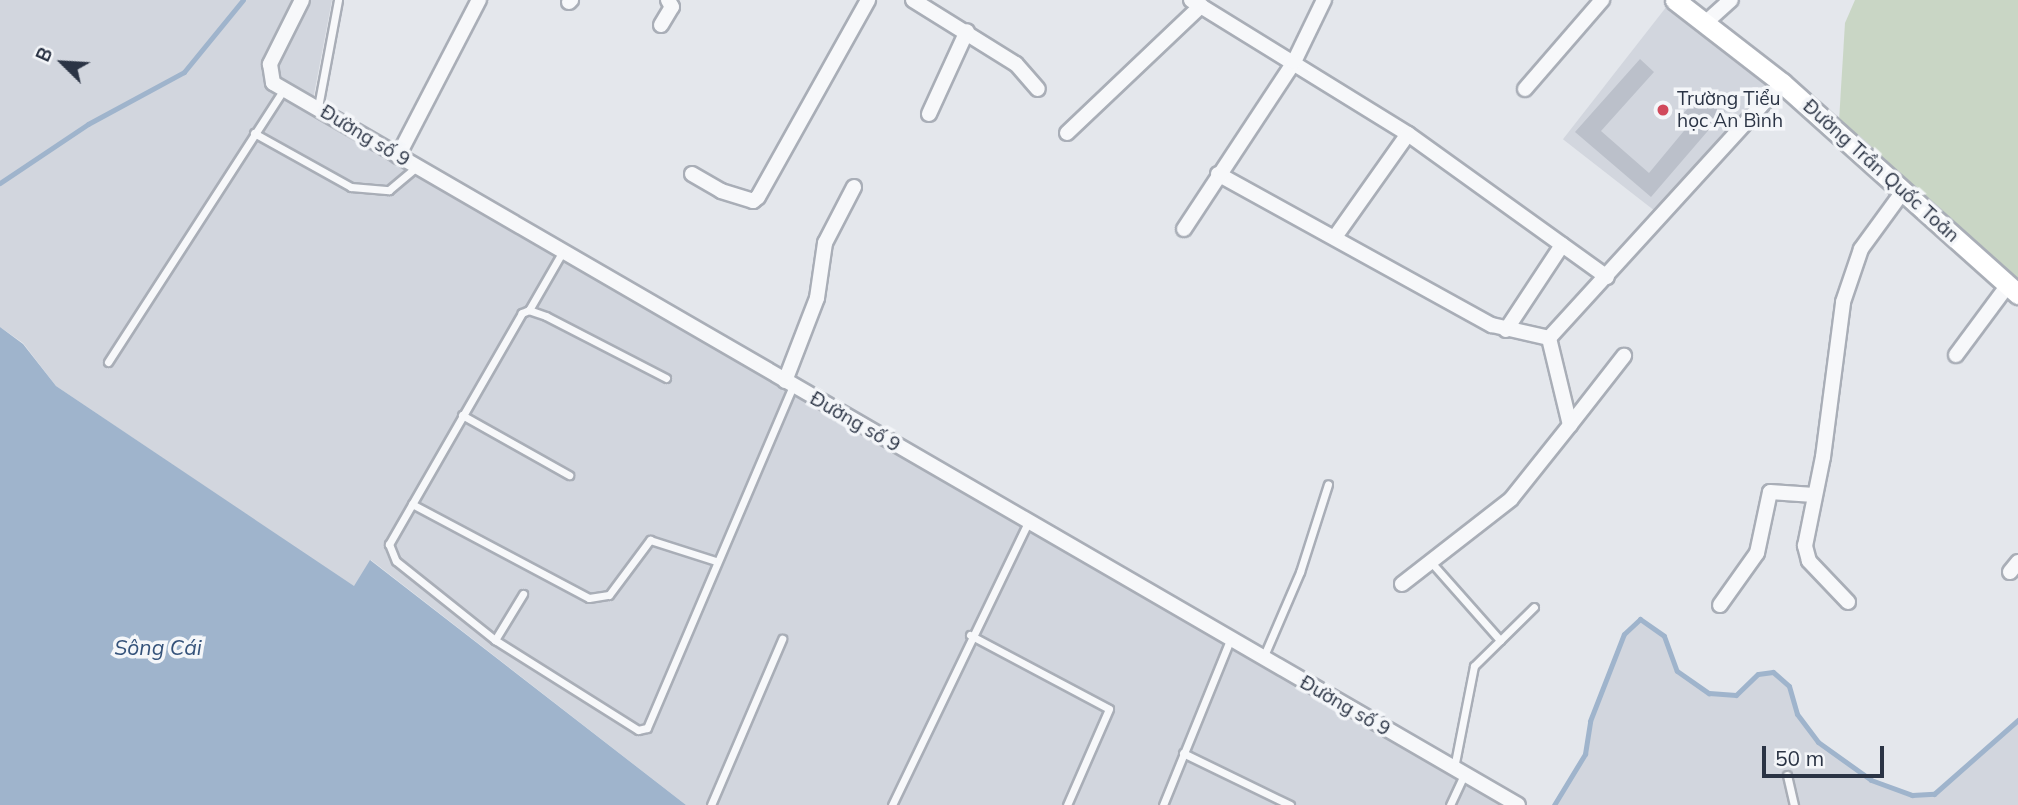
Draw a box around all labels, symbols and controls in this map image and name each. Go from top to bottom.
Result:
north arrow [28,28,98,98]
text: B [30,44,57,65]
place label: Trường Tiểu học An Bình [1677,88,1783,132]
street label: Đường Trần Quốc Toản [1798,95,1964,247]
street label: Đường số 9 [316,100,414,172]
marker: Trường Tiểu học An Bình [1655,102,1671,118]
street label: Đường số 9 [806,387,904,457]
water label: Sông Cái [114,634,202,660]
street label: Đường số 9 [1296,671,1394,741]
scale bar [1766,732,1888,776]
text: 50 m [1775,745,1824,771]

